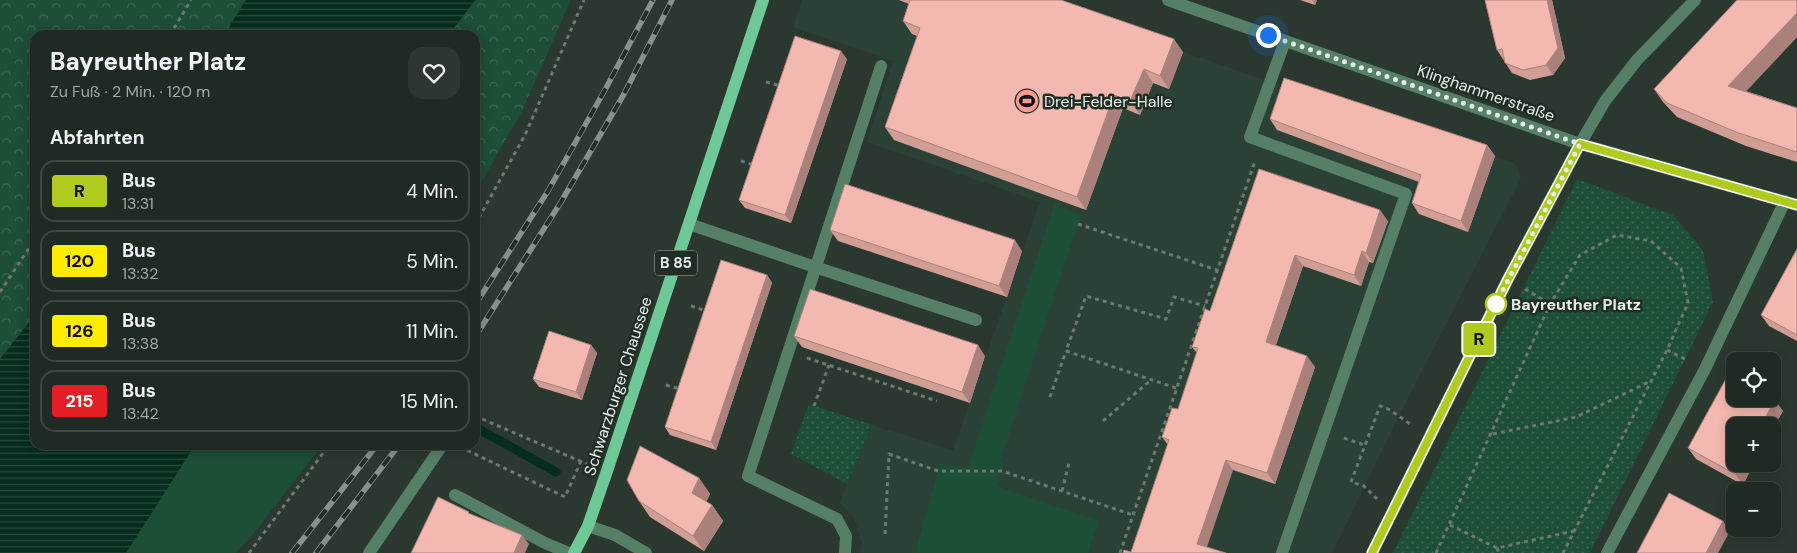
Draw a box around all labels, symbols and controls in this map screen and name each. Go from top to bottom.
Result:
your location [1256,23,1281,48]
text: Bayreuther Platz [50,46,246,77]
button: heart [408,47,460,99]
street label: Klinghammerstraße [1414,60,1558,126]
text: Zu Fuß · 2 Min. · 120 m [50,81,210,102]
sports icon: Drei-Felder-Halle [1014,88,1040,114]
place label: Drei-Felder-Halle [1044,91,1173,112]
text: Abfahrten [50,125,144,150]
text: Bus [122,168,156,193]
text: R [74,179,85,203]
text: 4 Min. [406,179,458,204]
text: 13:31 [122,193,154,214]
text: Bus [122,238,156,263]
text: 120 [65,249,94,273]
text: 5 Min. [406,249,458,274]
road number: B 85 [655,250,697,276]
text: 13:32 [122,263,158,284]
marker: Bayreuther Platz [1485,293,1507,315]
street label: Schwarzburger Chaussee [579,294,657,478]
place label: Bayreuther Platz [1511,294,1641,315]
text: Bus [122,308,156,333]
text: 126 [65,319,94,343]
text: 11 Min. [406,319,458,344]
line badge: R [1463,323,1495,355]
text: R [1473,327,1485,351]
text: 13:38 [122,333,159,354]
map controls [1726,352,1781,537]
button: locate [1726,352,1781,407]
text: Bus [122,378,156,403]
text: 215 [65,389,94,413]
text: 15 Min. [400,389,458,414]
text: 13:42 [122,403,159,424]
button: + [1726,417,1781,472]
button: − [1726,482,1781,537]

